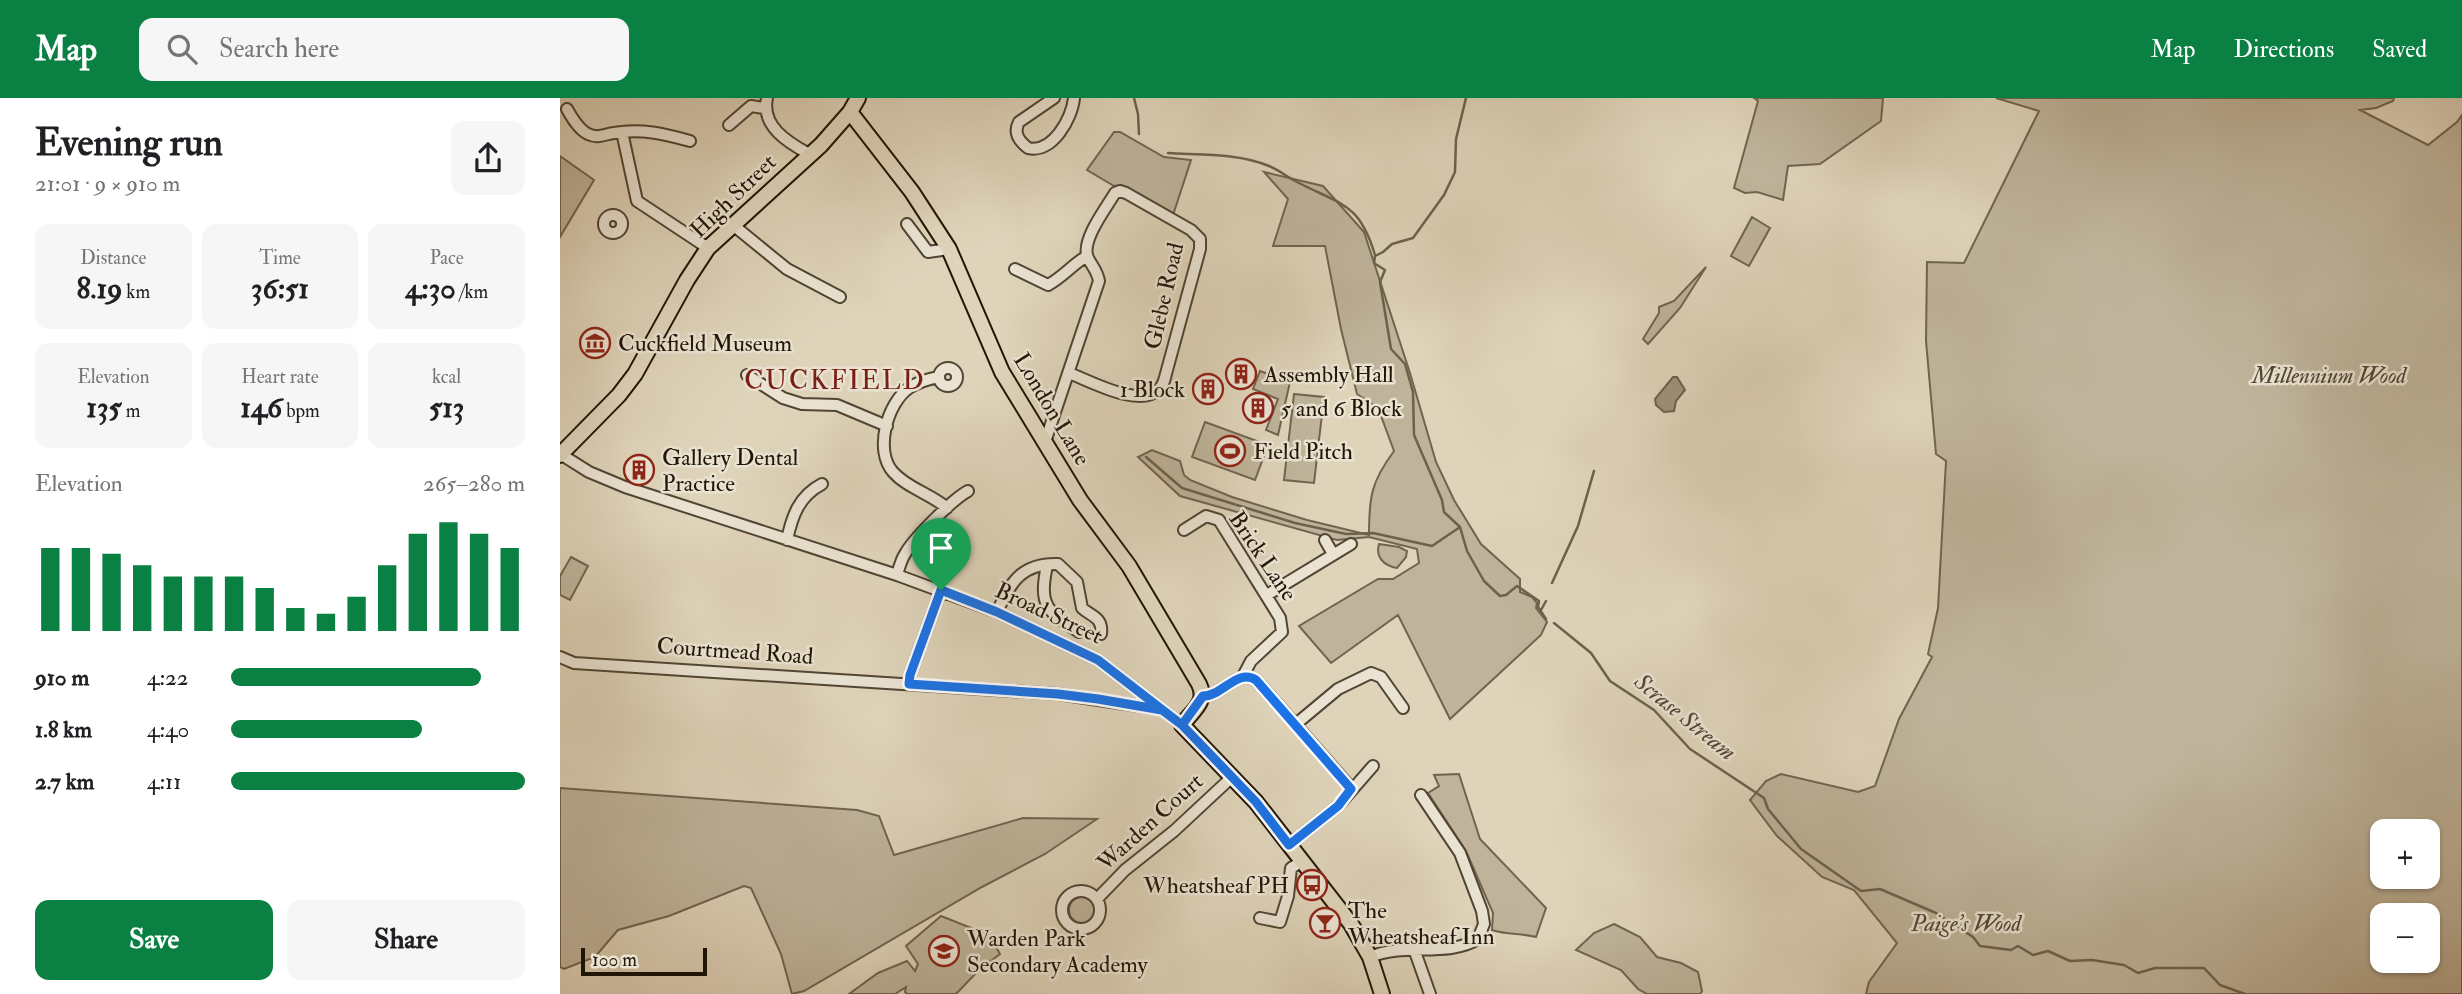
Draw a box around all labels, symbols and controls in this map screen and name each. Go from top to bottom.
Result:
search box [139,18,629,81]
text: Map [35,29,97,70]
icon: search [163,30,201,68]
text: Search here [219,33,339,65]
text: Map [2150,34,2195,65]
text: Directions [2233,34,2334,65]
text: Saved [2372,34,2427,65]
text: Evening run [35,119,223,167]
button: share [451,121,525,195]
street label: High Street [684,148,782,244]
text: 21:01 · 9 × 910 m [35,169,180,198]
street label: Glebe Road [1138,240,1190,352]
text: Distance [80,246,147,270]
text: Time [259,246,301,270]
text: Pace [430,246,464,270]
text: 8.19 [77,270,122,307]
text: 36:51 [251,270,309,307]
text: 4:30 [405,270,456,307]
text: km [122,280,150,304]
text: /km [456,280,488,304]
museum icon: Cuckfield Museum [578,326,612,360]
place label: Cuckfield Museum [618,329,792,358]
street label: London Lane [1007,347,1097,471]
building icon: Assembly Hall [1224,357,1258,391]
place label: Assembly Hall [1263,360,1394,389]
park label: Millennium Wood [2250,361,2407,390]
text: Elevation [77,365,150,389]
text: Heart rate [241,365,319,389]
text: kcal [432,365,461,389]
district label: CUCKFIELD [744,365,926,397]
building icon: 1 Block [1191,372,1225,406]
place label: 1 Block [1120,375,1185,404]
text: 135 [86,389,122,426]
text: 146 [240,389,282,426]
text: 513 [429,389,464,426]
building icon: 5 and 6 Block [1241,391,1275,425]
place label: 5 and 6 Block [1281,394,1402,423]
text: m [122,399,140,423]
text: bpm [282,399,320,423]
sports icon: Field Pitch [1213,434,1247,468]
place label: Field Pitch [1253,437,1353,466]
place label: Gallery Dental Practice [662,443,799,498]
building icon: Gallery Dental Practice [622,453,656,487]
text: Elevation [35,469,123,498]
text: 265–280 m [423,469,525,498]
street label: Brick Lane [1222,506,1304,607]
pin [911,518,971,590]
icon: arrive [922,529,960,567]
street label: Broad Street [991,575,1107,651]
street label: Courtmead Road [656,631,814,671]
text: 910 m [35,663,89,692]
text: 4:22 [147,663,188,692]
water label: Scrase Stream [1627,666,1742,768]
text: 1.8 km [35,715,92,744]
text: 4:40 [147,715,189,744]
text: 2.7 km [35,767,94,796]
text: 4:11 [147,767,182,796]
street label: Warden Court [1090,767,1209,878]
map controls [2370,819,2440,973]
button: + [2370,819,2440,889]
bus stop icon: Wheatsheaf PH [1295,868,1329,902]
place label: Wheatsheaf PH [1142,871,1289,900]
place label: The Wheatsheaf Inn [1347,896,1495,951]
button: Save [35,900,273,980]
button: Share [287,900,525,980]
button: − [2370,903,2440,973]
bar icon: The Wheatsheaf Inn [1308,906,1342,940]
park label: Paige's Wood [1910,909,2022,938]
place label: Warden Park Secondary Academy [966,924,1149,979]
school or university icon: Warden Park Secondary Academy [927,934,961,968]
scale bar [581,945,707,977]
text: 100 m [592,948,637,972]

